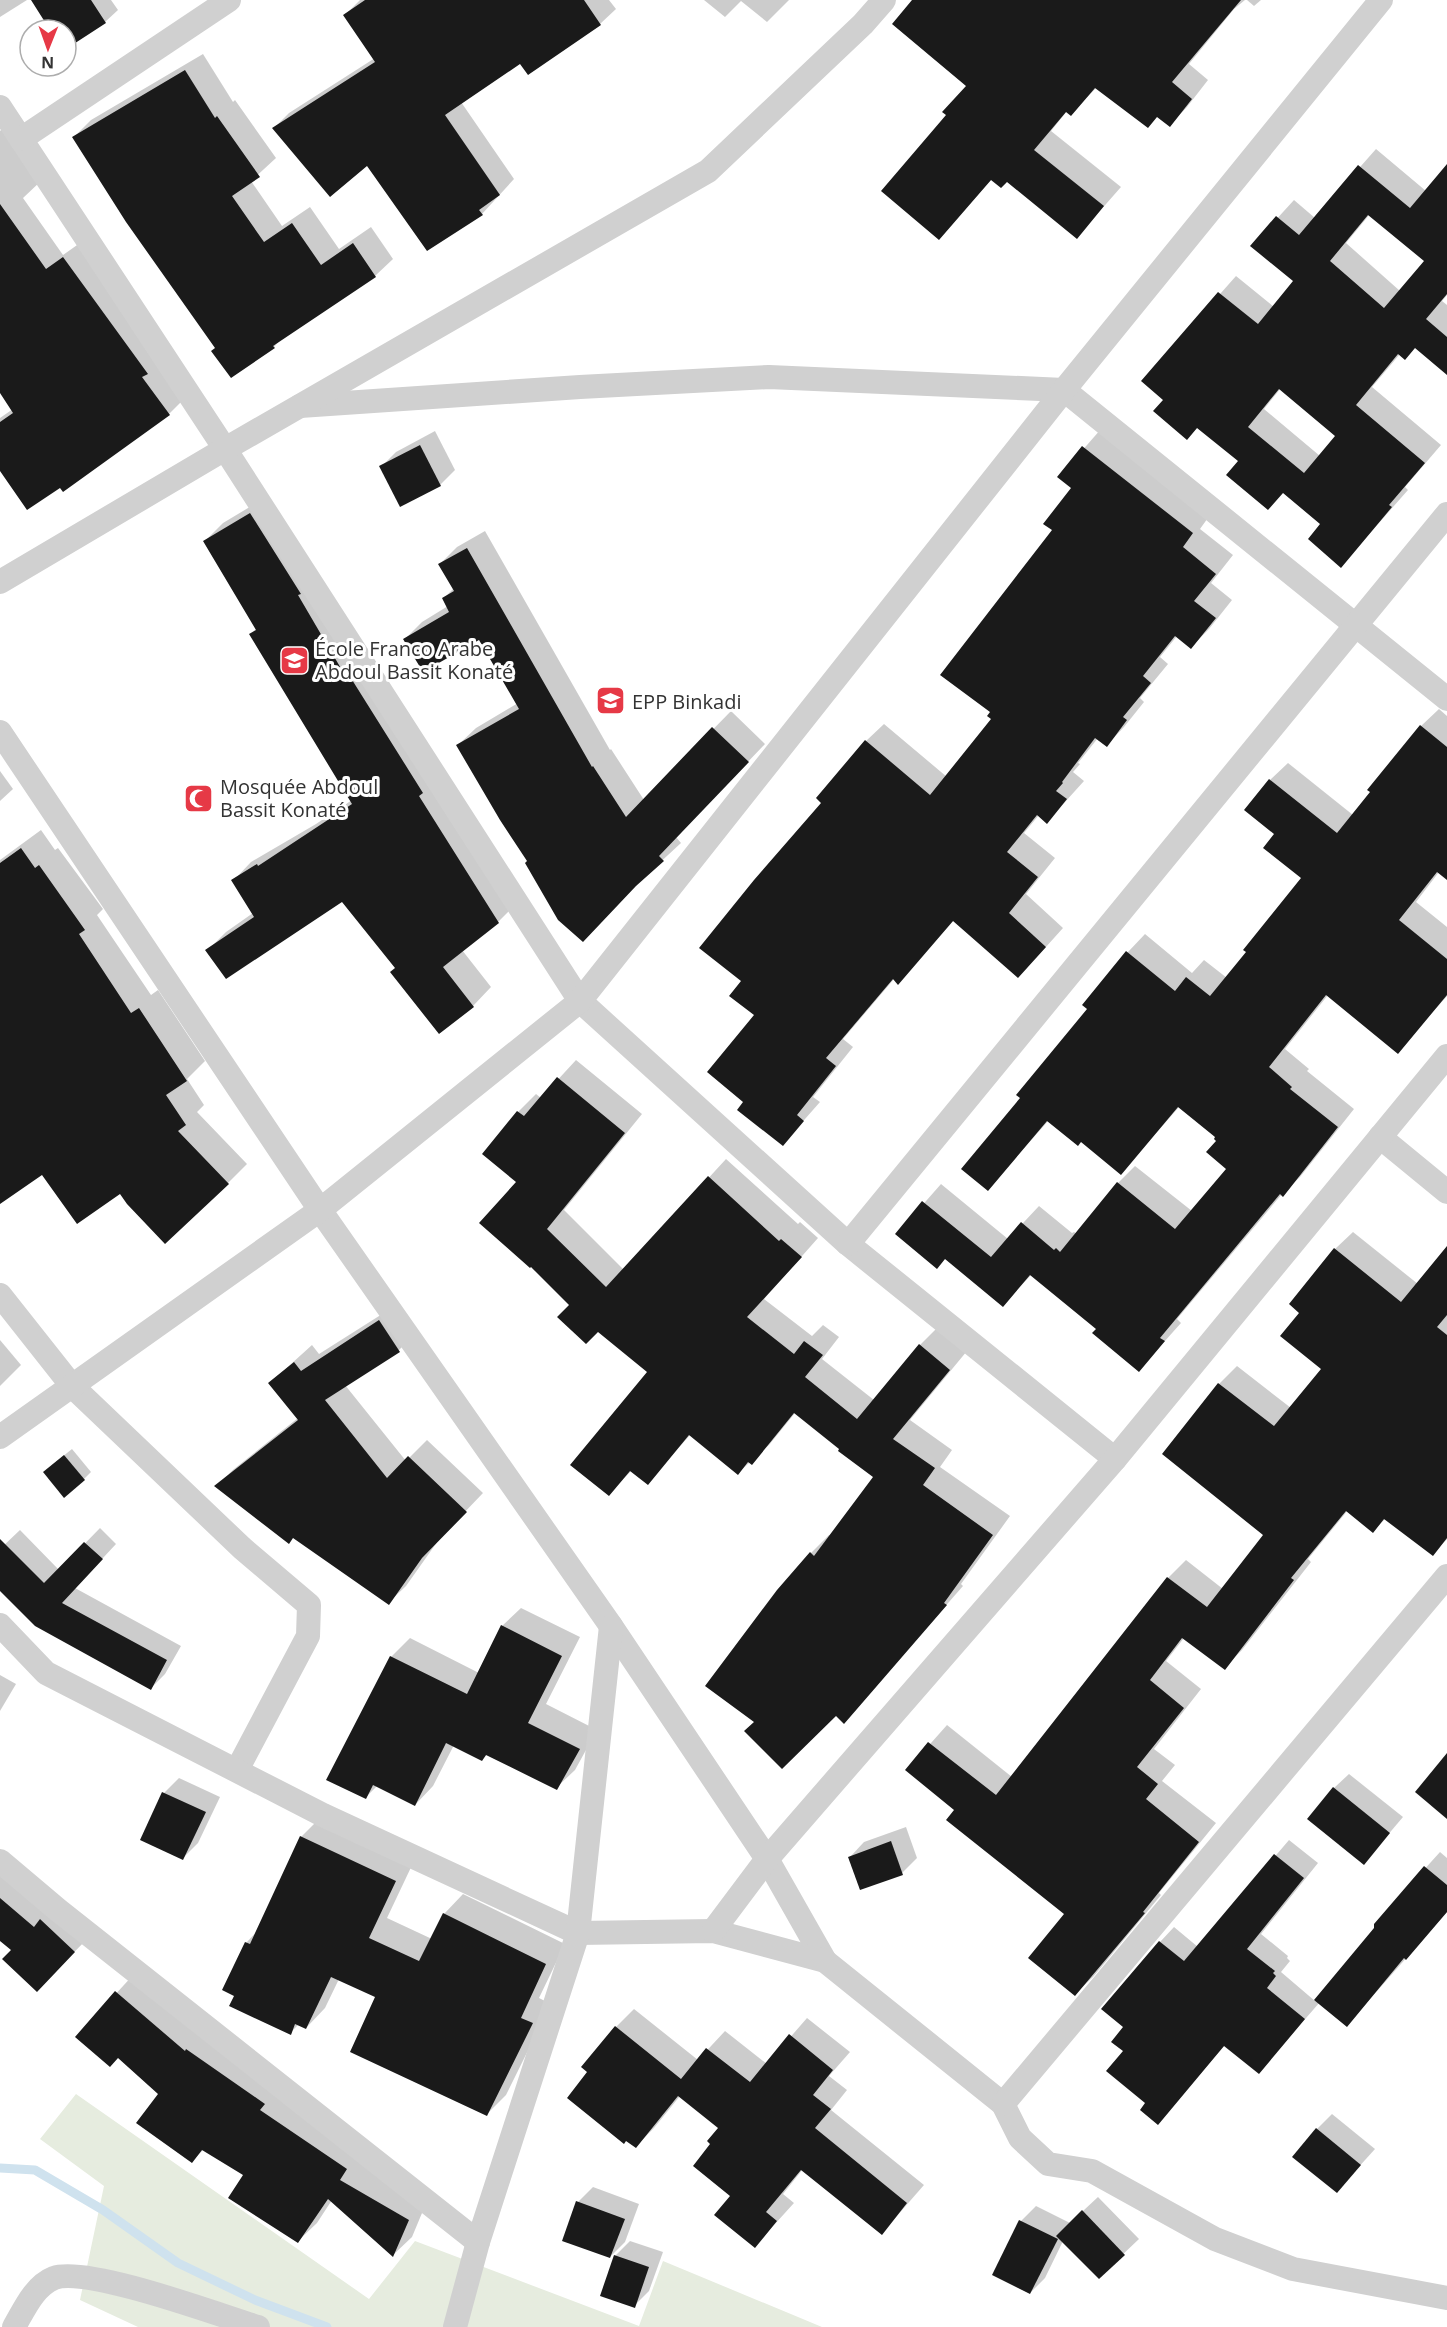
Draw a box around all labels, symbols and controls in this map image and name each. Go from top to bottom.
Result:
north arrow [18,18,78,78]
text: N [41,52,54,74]
place label: École Franco Arabe Abdoul Bassit Konaté [315,635,513,685]
school or university icon: École Franco Arabe Abdoul Bassit Konaté [278,644,310,676]
school or university icon: EPP Binkadi [595,685,627,717]
place label: EPP Binkadi [632,688,742,715]
place label: Mosquée Abdoul Bassit Konaté [220,773,378,823]
mosque icon: Mosquée Abdoul Bassit Konaté [183,782,215,814]

